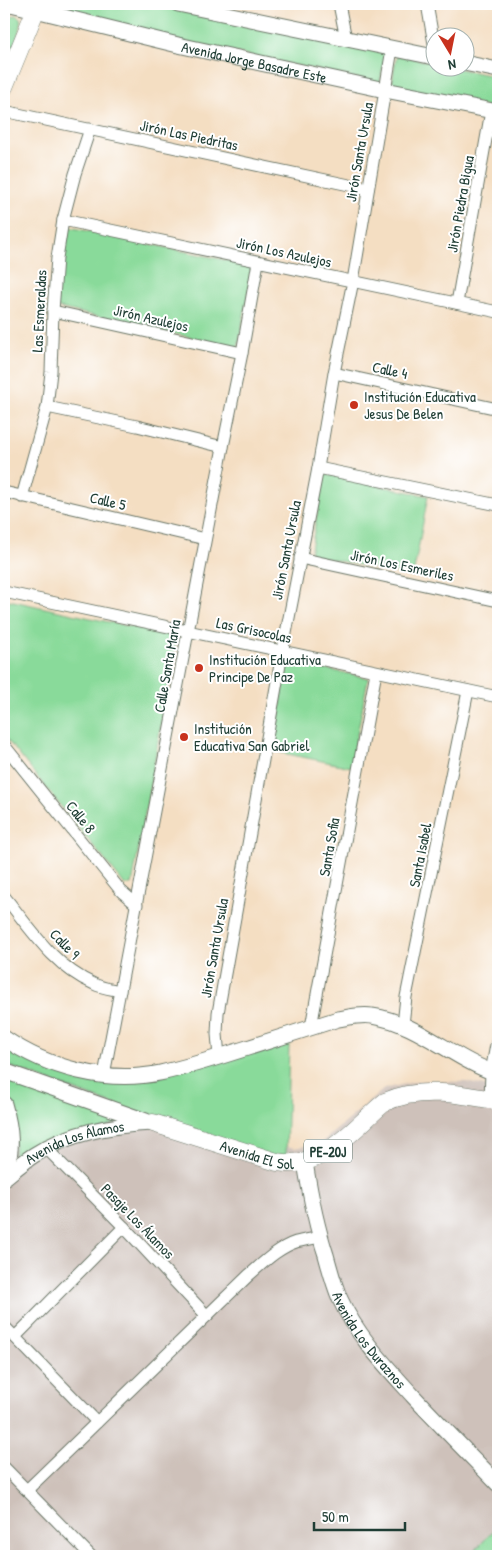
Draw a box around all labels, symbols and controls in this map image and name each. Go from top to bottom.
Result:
north arrow [424,28,474,78]
street label: Avenida Jorge Basadre Este [180,36,329,88]
text: N [446,55,458,75]
street label: Jirón Santa Ursula [340,100,378,203]
street label: Jirón Las Piedritas [138,114,240,156]
street label: Jirón Piedra Bigua [441,154,479,254]
street label: Jirón Los Azulejos [234,232,334,272]
street label: Las Esmeraldas [26,269,52,353]
street label: Jirón Azulejos [112,299,191,337]
street label: Calle 4 [370,356,410,384]
place label: Institución Educativa Jesus De Belen [364,386,476,424]
marker: Institución Educativa Jesus De Belen [348,399,360,411]
street label: Calle 5 [88,487,129,515]
street label: Jirón Santa Ursula [266,498,306,601]
street label: Jirón Los Esmeriles [348,544,456,586]
street label: Las Grisocolas [214,612,294,648]
street label: Calle Santa María [149,618,186,714]
place label: Institución Educativa Principe De Paz [209,649,321,687]
marker: Institución Educativa Principe De Paz [193,662,205,674]
place label: Institución Educativa San Gabriel [194,718,309,756]
marker: Institución Educativa San Gabriel [178,731,190,743]
street label: Calle 8 [61,796,101,838]
street label: Santa Sofia [314,816,344,878]
street label: Santa Isabel [403,821,437,889]
street label: Jirón Santa Ursula [195,896,233,999]
street label: Calle 9 [45,924,85,964]
street label: Avenida Los Álamos [20,1115,126,1169]
street label: Avenida El Sol [218,1134,294,1174]
road number: PE-20J [304,1140,352,1162]
street label: Pasaje Los Álamos [96,1179,180,1264]
street label: Avenida Los Duraznos [327,1288,412,1393]
scale bar [314,1500,406,1532]
text: 50 m [322,1506,349,1527]

